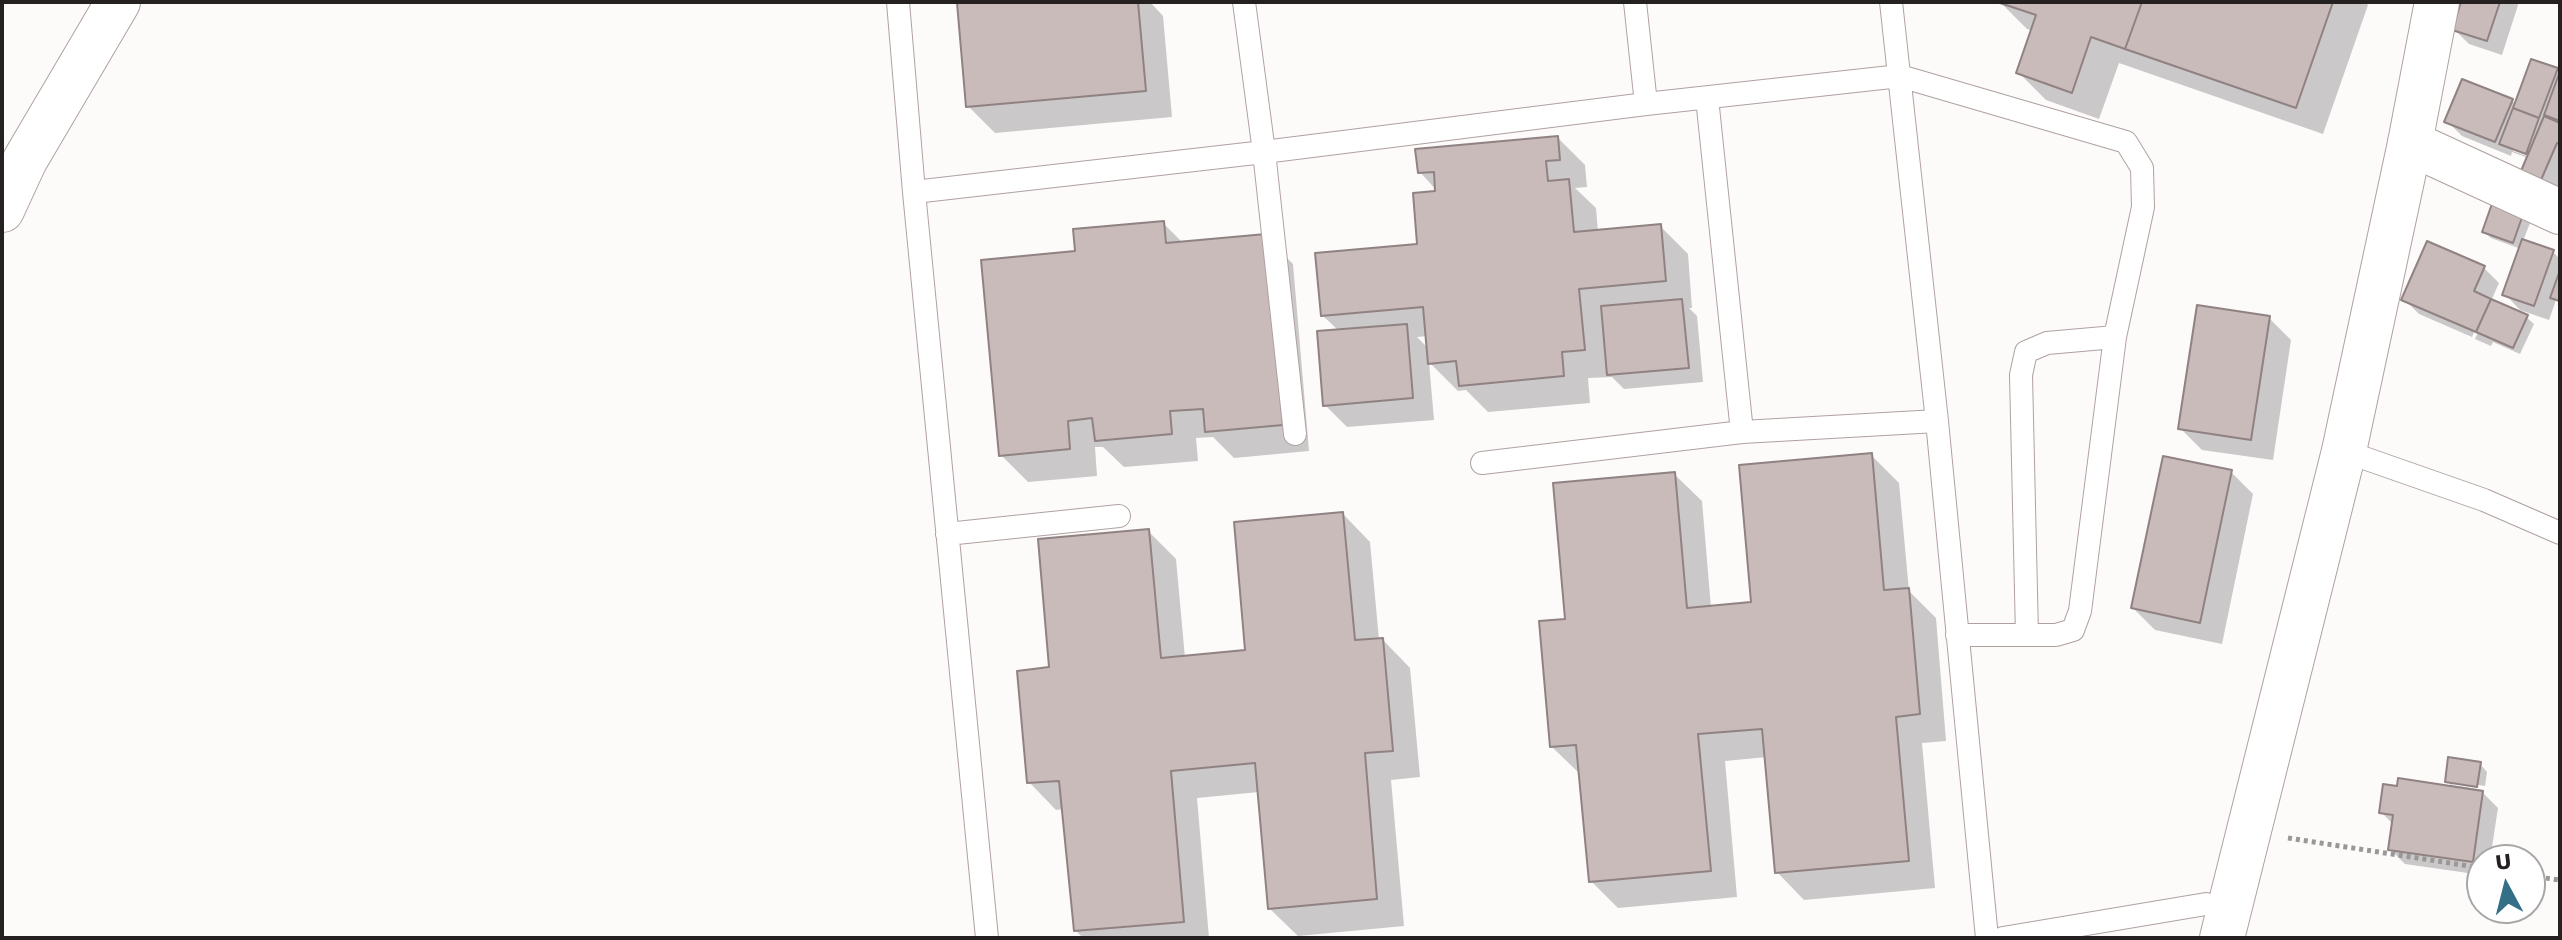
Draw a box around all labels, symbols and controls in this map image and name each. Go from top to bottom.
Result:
north arrow [2466,844,2546,924]
text: U [2494,848,2513,875]

